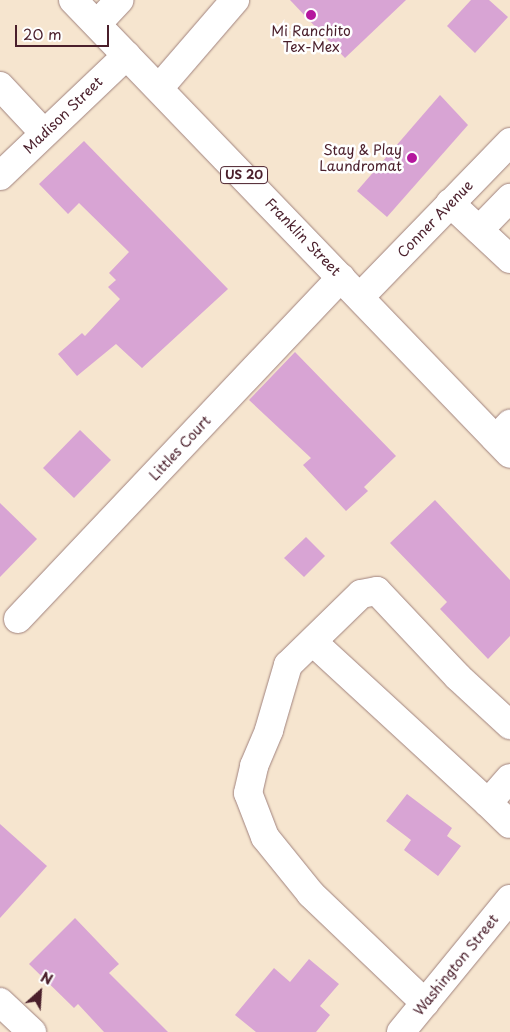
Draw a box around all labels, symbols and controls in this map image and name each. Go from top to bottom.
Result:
marker: Mi Ranchito Tex-Mex [305,9,317,21]
scale bar [18,15,111,47]
text: 20 m [23,22,62,45]
place label: Mi Ranchito Tex-Mex [271,23,351,56]
street label: Madison Street [20,73,106,157]
place label: Stay & Play Laundromat [319,142,402,174]
marker: Stay & Play Laundromat [406,152,418,164]
road number: US 20 [219,166,269,184]
street label: Conner Avenue [394,176,476,262]
street label: Franklin Street [262,194,344,280]
street label: Littles Court [145,412,215,484]
street label: Washington Street [410,911,502,1019]
text: N [37,966,56,990]
north arrow [15,967,65,1017]

